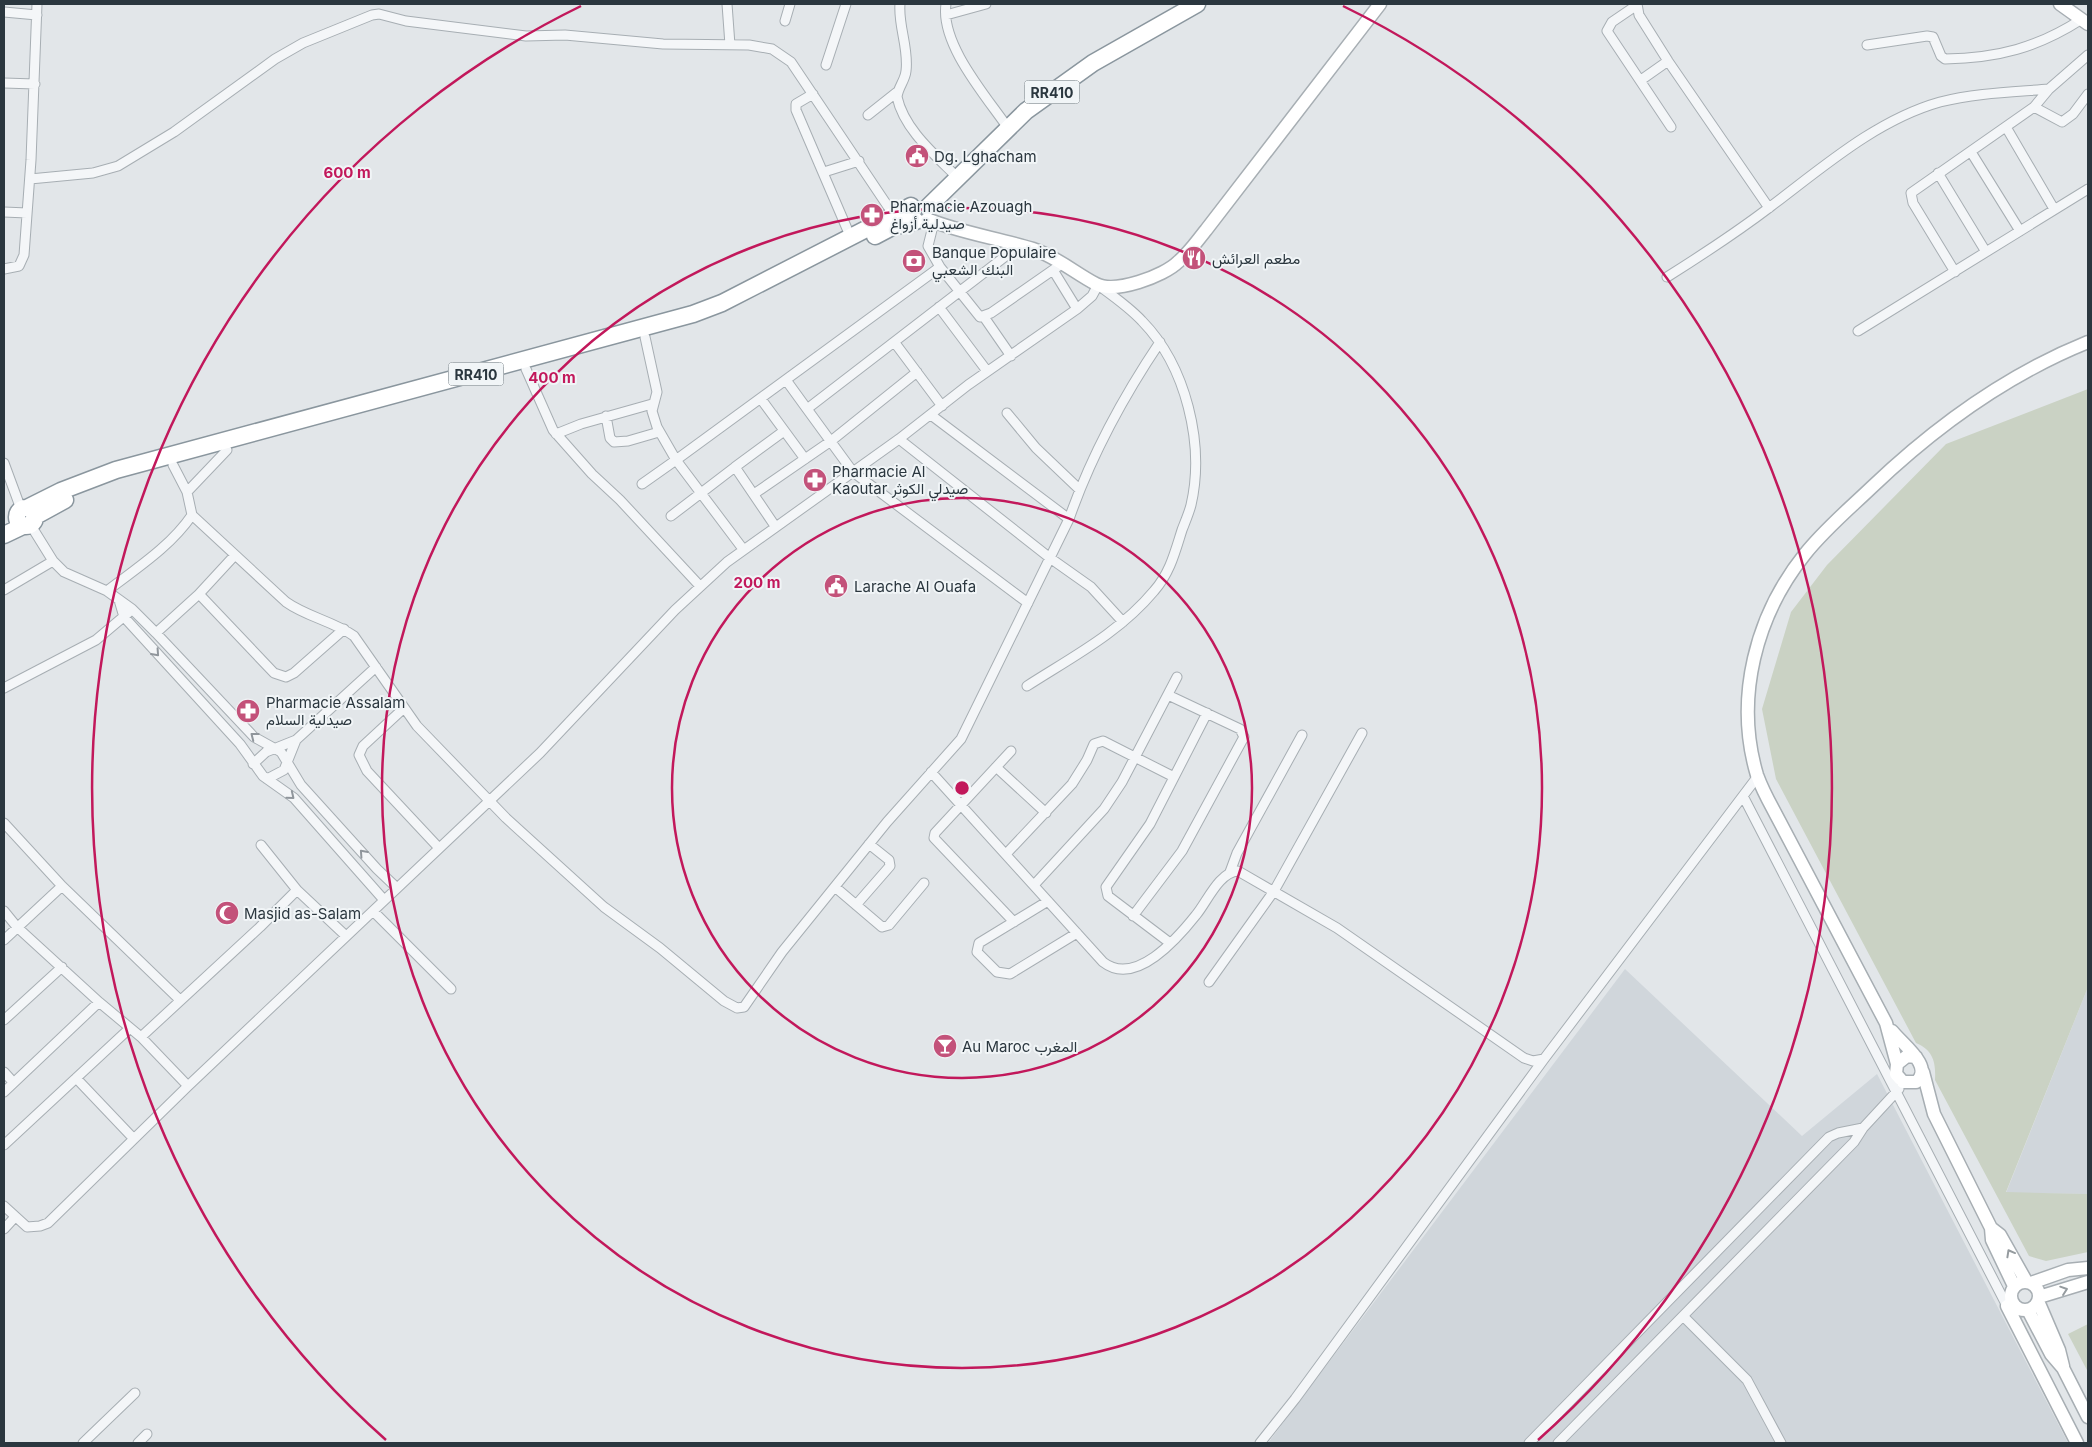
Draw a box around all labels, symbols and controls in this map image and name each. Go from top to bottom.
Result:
road number: RR410 [1024,80,1080,104]
public building icon: Dg. Lghacham [904,143,930,169]
place label: Dg. Lghacham [934,147,1037,166]
text: 600 m [323,163,371,182]
place label: Pharmacie Azouagh صيدلية أزواغ [890,197,1032,235]
pharmacy icon: Pharmacie Azouagh صيدلية أزواغ [859,202,885,228]
place label: Banque Populaire البنك الشعبي [932,243,1057,283]
restaurant icon: مطعم العرائش [1181,245,1207,271]
bank icon: Banque Populaire البنك الشعبي [901,248,927,274]
place label: مطعم العرائش [1212,249,1300,269]
road number: RR410 [448,362,504,386]
text: 400 m [528,368,576,387]
place label: Pharmacie Al Kaoutar صيدلي الكوثر [832,462,968,502]
pharmacy icon: Pharmacie Al Kaoutar صيدلي الكوثر [802,467,828,493]
text: 200 m [734,573,780,592]
public building icon: Larache Al Ouafa [823,573,849,599]
place label: Larache Al Ouafa [854,577,976,596]
one-way arrow [150,648,159,657]
place label: Pharmacie Assalam صيدلية السلام [266,693,405,730]
pharmacy icon: Pharmacie Assalam صيدلية السلام [235,698,261,724]
one-way arrow [251,732,260,741]
centre of rings [953,779,971,797]
one-way arrow [285,791,294,800]
one-way arrow [360,850,369,859]
mosque icon: Masjid as-Salam [214,900,240,926]
place label: Masjid as-Salam [244,904,361,923]
bar icon: Au Maroc المغرب [932,1033,958,1059]
place label: Au Maroc المغرب [962,1037,1077,1056]
one-way arrow [2007,1250,2017,1259]
one-way arrow [2059,1286,2067,1296]

